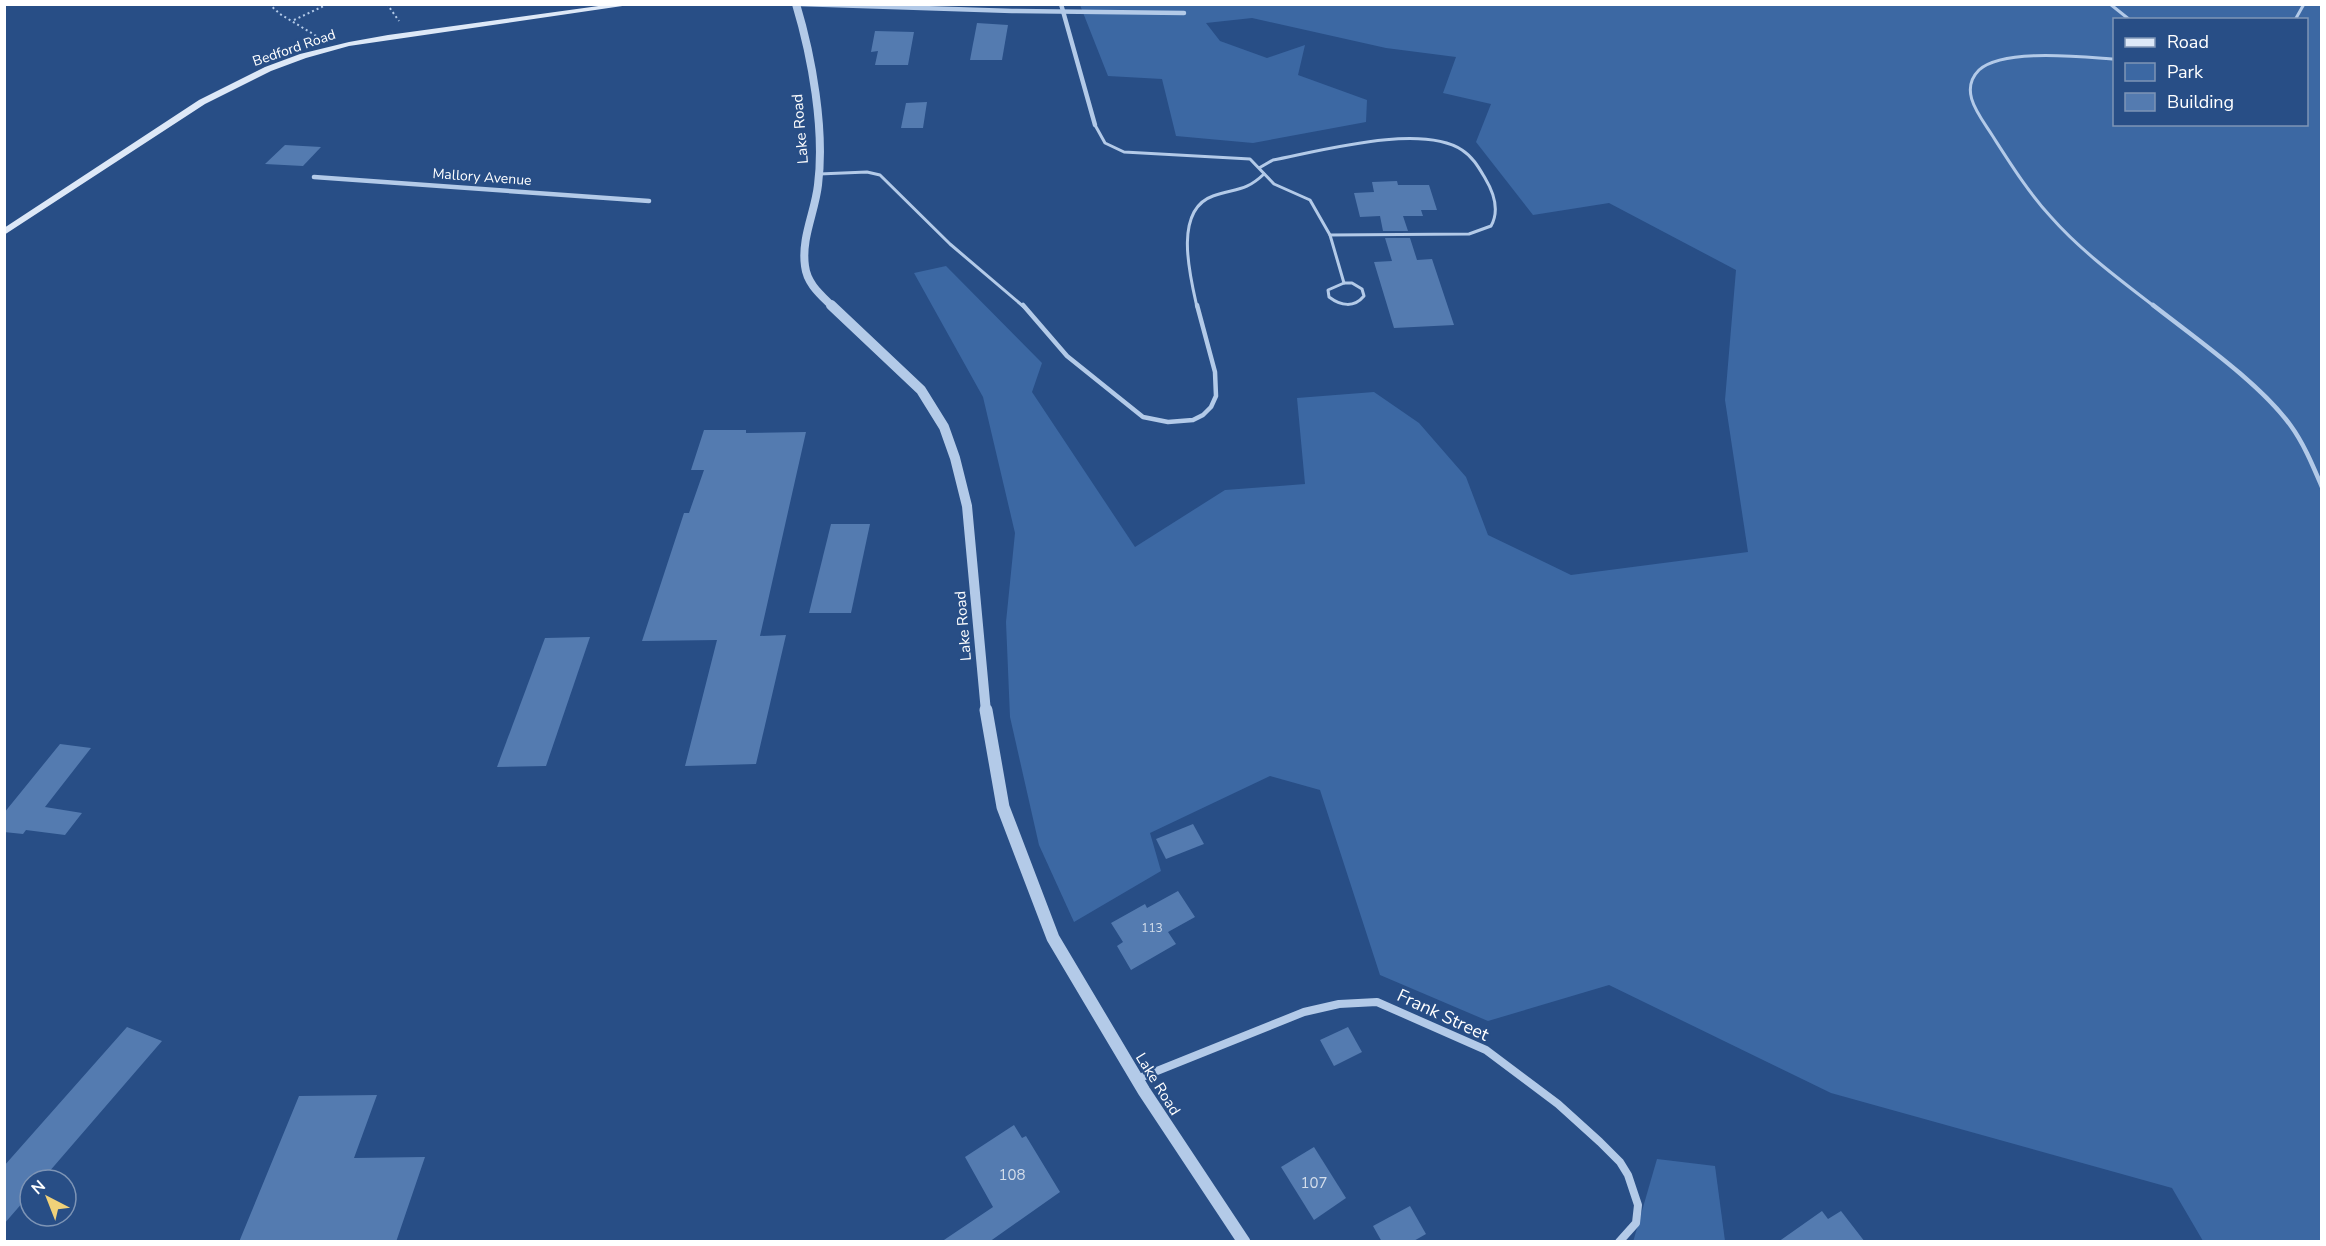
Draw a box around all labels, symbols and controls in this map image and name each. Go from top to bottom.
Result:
legend [2113,18,2308,126]
street label: Bedford Road [250,25,338,71]
text: Road [2167,30,2209,54]
text: Park [2167,60,2204,84]
text: Building [2167,90,2234,114]
street label: Lake Road [787,93,813,165]
street label: Mallory Avenue [432,164,532,190]
street label: Lake Road [950,590,976,662]
house number: 113 [1141,920,1163,936]
street label: Frank Street [1393,983,1493,1047]
street label: Lake Road [1131,1049,1185,1119]
house number: 108 [998,1165,1026,1185]
north arrow [18,1168,78,1228]
house number: 107 [1300,1173,1328,1193]
text: N [27,1175,50,1200]

